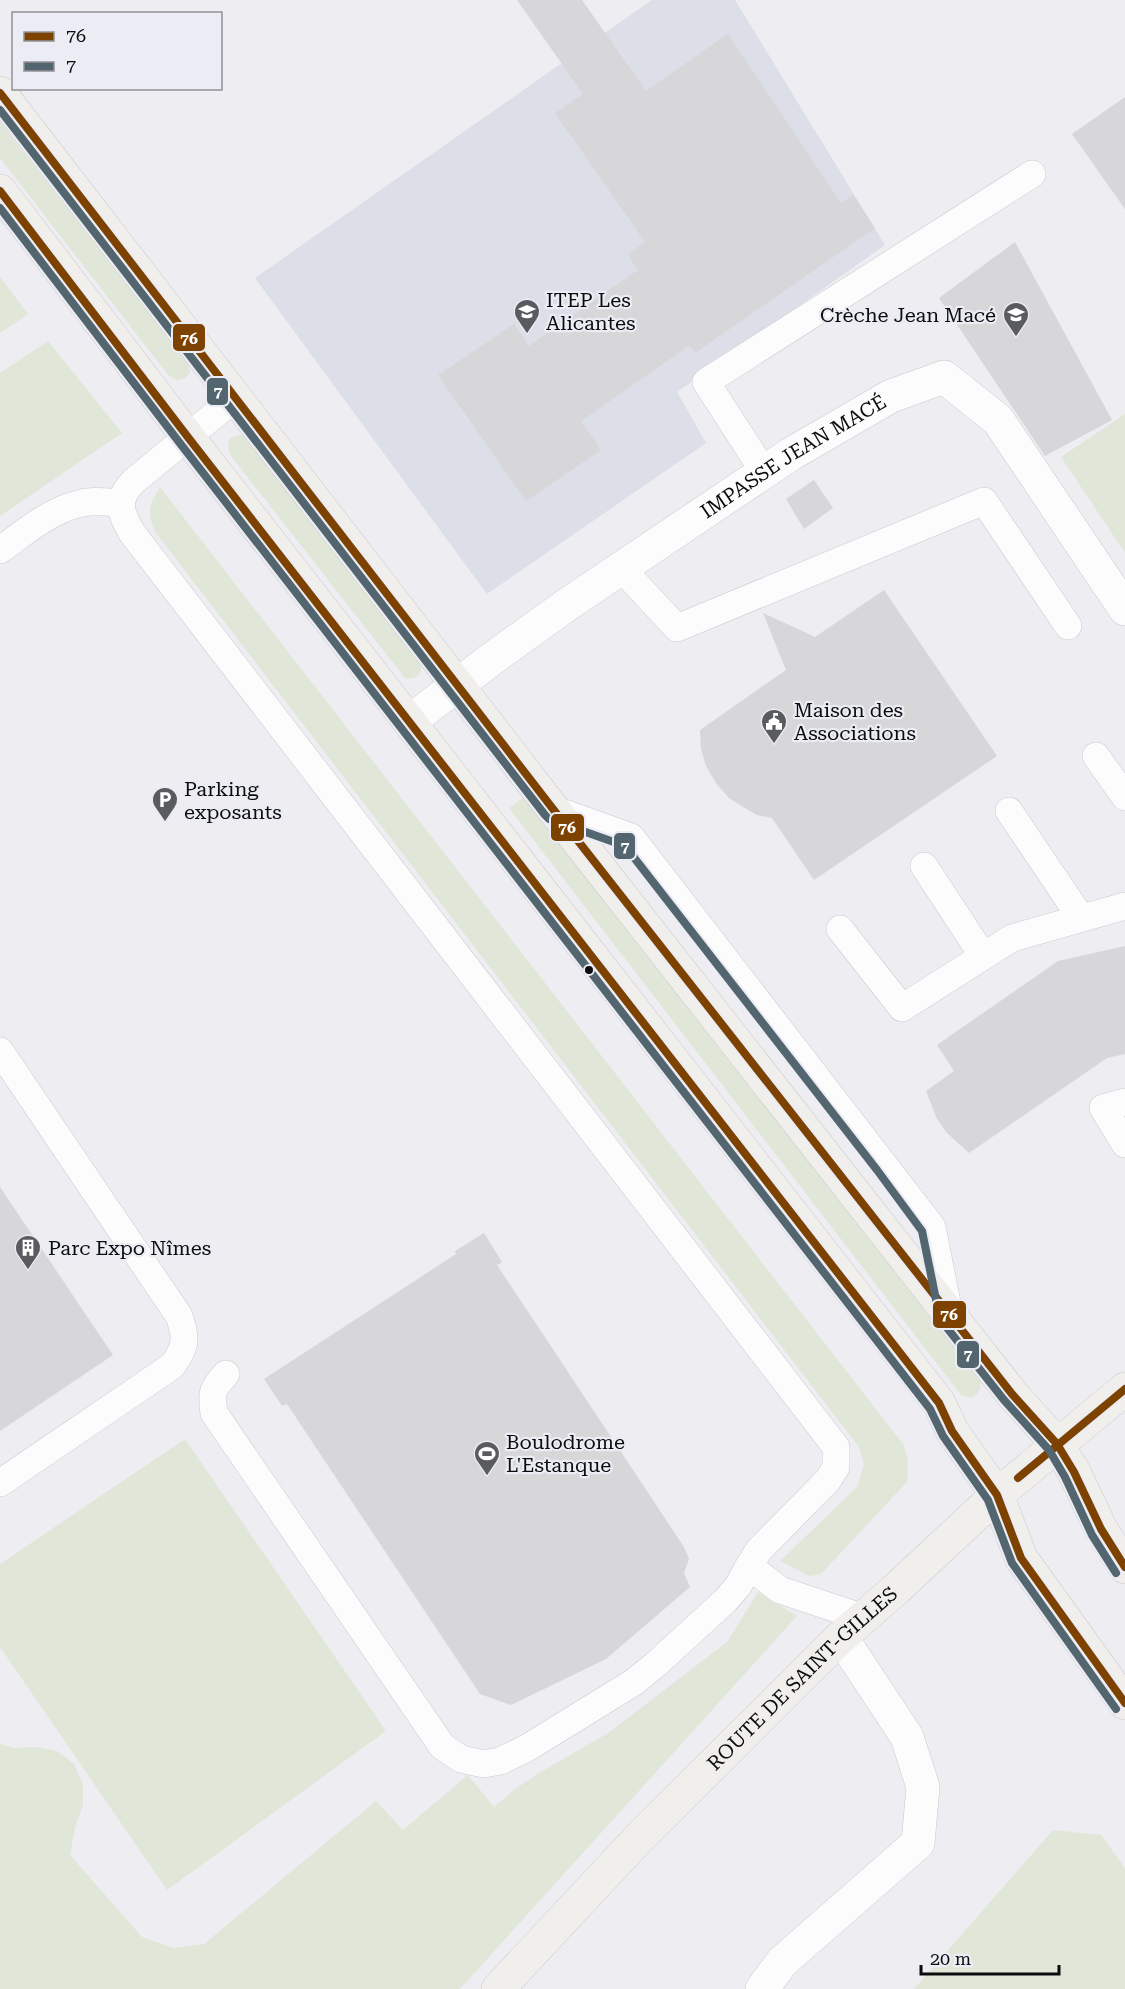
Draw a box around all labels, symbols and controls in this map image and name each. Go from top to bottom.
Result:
legend [12,12,222,90]
text: 76 [66,25,86,46]
text: 7 [66,55,76,76]
place label: ITEP Les Alicantes [546,288,636,335]
school or university icon: ITEP Les Alicantes [512,297,542,335]
school or university icon: Crèche Jean Macé [1001,300,1031,338]
place label: Crèche Jean Macé [820,303,996,327]
line badge: 76 [172,323,206,352]
text: 76 [180,329,198,348]
line badge: 7 [206,377,229,406]
text: 7 [214,382,223,401]
street label: IMPASSE JEAN MACÉ [696,389,890,523]
place label: Maison des Associations [794,698,916,745]
public building icon: Maison des Associations [759,707,789,745]
place label: Parking exposants [184,777,282,824]
parking icon: Parking exposants [150,785,180,823]
line badge: 76 [550,813,585,842]
text: 76 [558,818,576,837]
line badge: 7 [613,832,636,860]
text: 7 [621,837,630,856]
unlabelled marker [583,964,595,976]
building icon: Parc Expo Nîmes [13,1233,43,1271]
place label: Parc Expo Nîmes [48,1236,211,1260]
line badge: 76 [932,1300,967,1329]
text: 76 [940,1305,958,1324]
line badge: 7 [956,1340,980,1369]
text: 7 [964,1345,973,1364]
place label: Boulodrome L'Estanque [506,1430,625,1477]
sports icon: Boulodrome L'Estanque [472,1439,502,1477]
street label: ROUTE DE SAINT-GILLES [702,1581,902,1775]
scale bar [921,1938,1059,1976]
text: 20 m [930,1948,971,1969]

